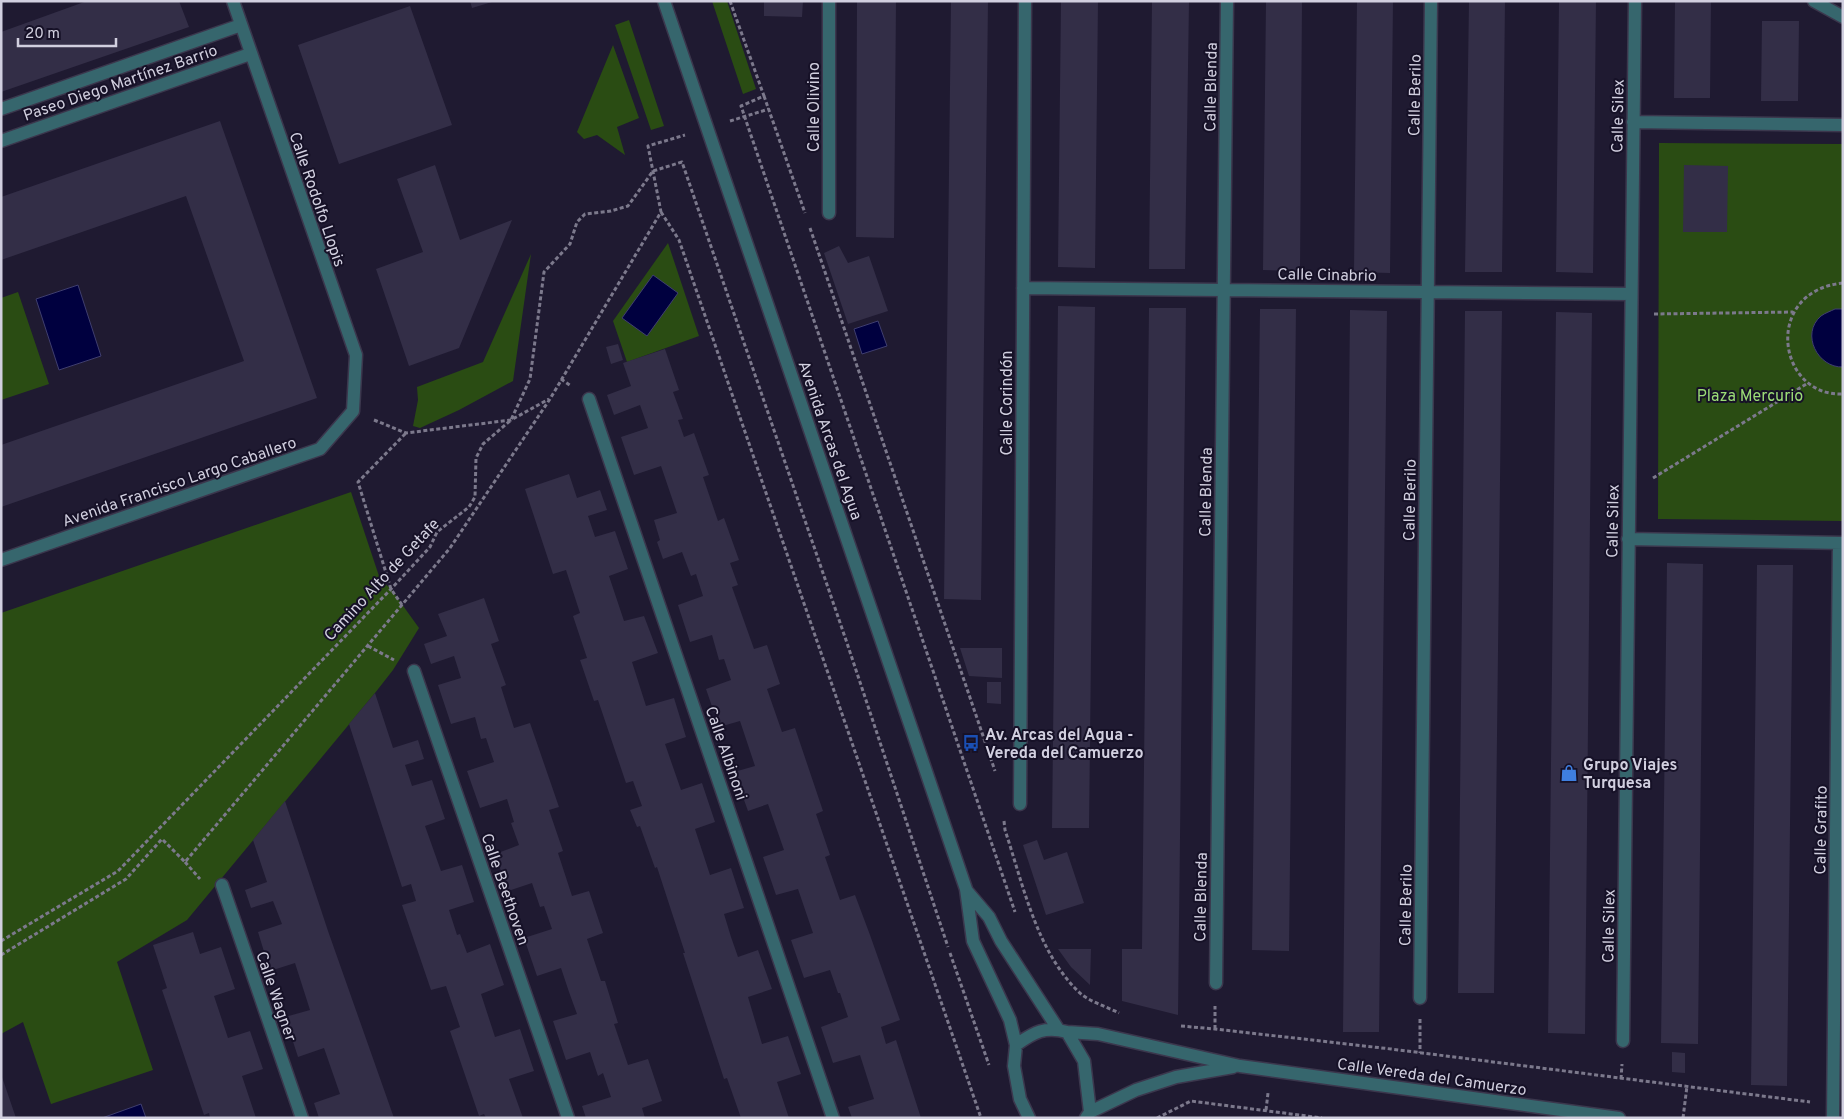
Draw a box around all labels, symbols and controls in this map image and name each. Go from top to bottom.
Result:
scale bar [18,15,115,47]
text: 20 m [25,25,60,44]
street label: Paseo Diego Martínez Barrio [21,41,221,127]
street label: Calle Blenda [1201,42,1223,132]
street label: Calle Berilo [1405,54,1427,136]
street label: Calle Olivino [805,62,825,152]
street label: Calle Silex [1608,79,1630,153]
street label: Calle Rodolfo Llopis [284,130,349,270]
street label: Calle Cinabrio [1277,265,1377,287]
street label: Calle Corindón [998,350,1018,456]
street label: Avenida Arcas del Agua [792,358,866,523]
park label: Plaza Mercurio [1697,387,1803,407]
street label: Avenida Francisco Largo Caballero [60,433,299,532]
street label: Calle Blenda [1196,447,1218,537]
street label: Calle Berilo [1400,459,1422,541]
street label: Calle Silex [1603,484,1625,558]
street label: Camino Alto de Getafe [321,515,444,646]
street label: Calle Albinoni [700,704,751,803]
place label: Av. Arcas del Agua - Vereda del Camuerzo [985,726,1143,764]
bus stop icon: Av. Arcas del Agua - Vereda del Camuerzo [961,733,981,753]
place label: Grupo Viajes Turquesa [1583,756,1677,794]
shop icon: Grupo Viajes Turquesa [1559,763,1579,783]
street label: Calle Grafito [1811,785,1833,875]
street label: Calle Beethoven [476,831,533,948]
street label: Calle Blenda [1191,852,1213,942]
street label: Calle Berilo [1396,864,1418,946]
street label: Calle Silex [1599,889,1621,963]
street label: Calle Wagner [250,949,300,1044]
street label: Calle Vereda del Camuerzo [1336,1055,1528,1101]

